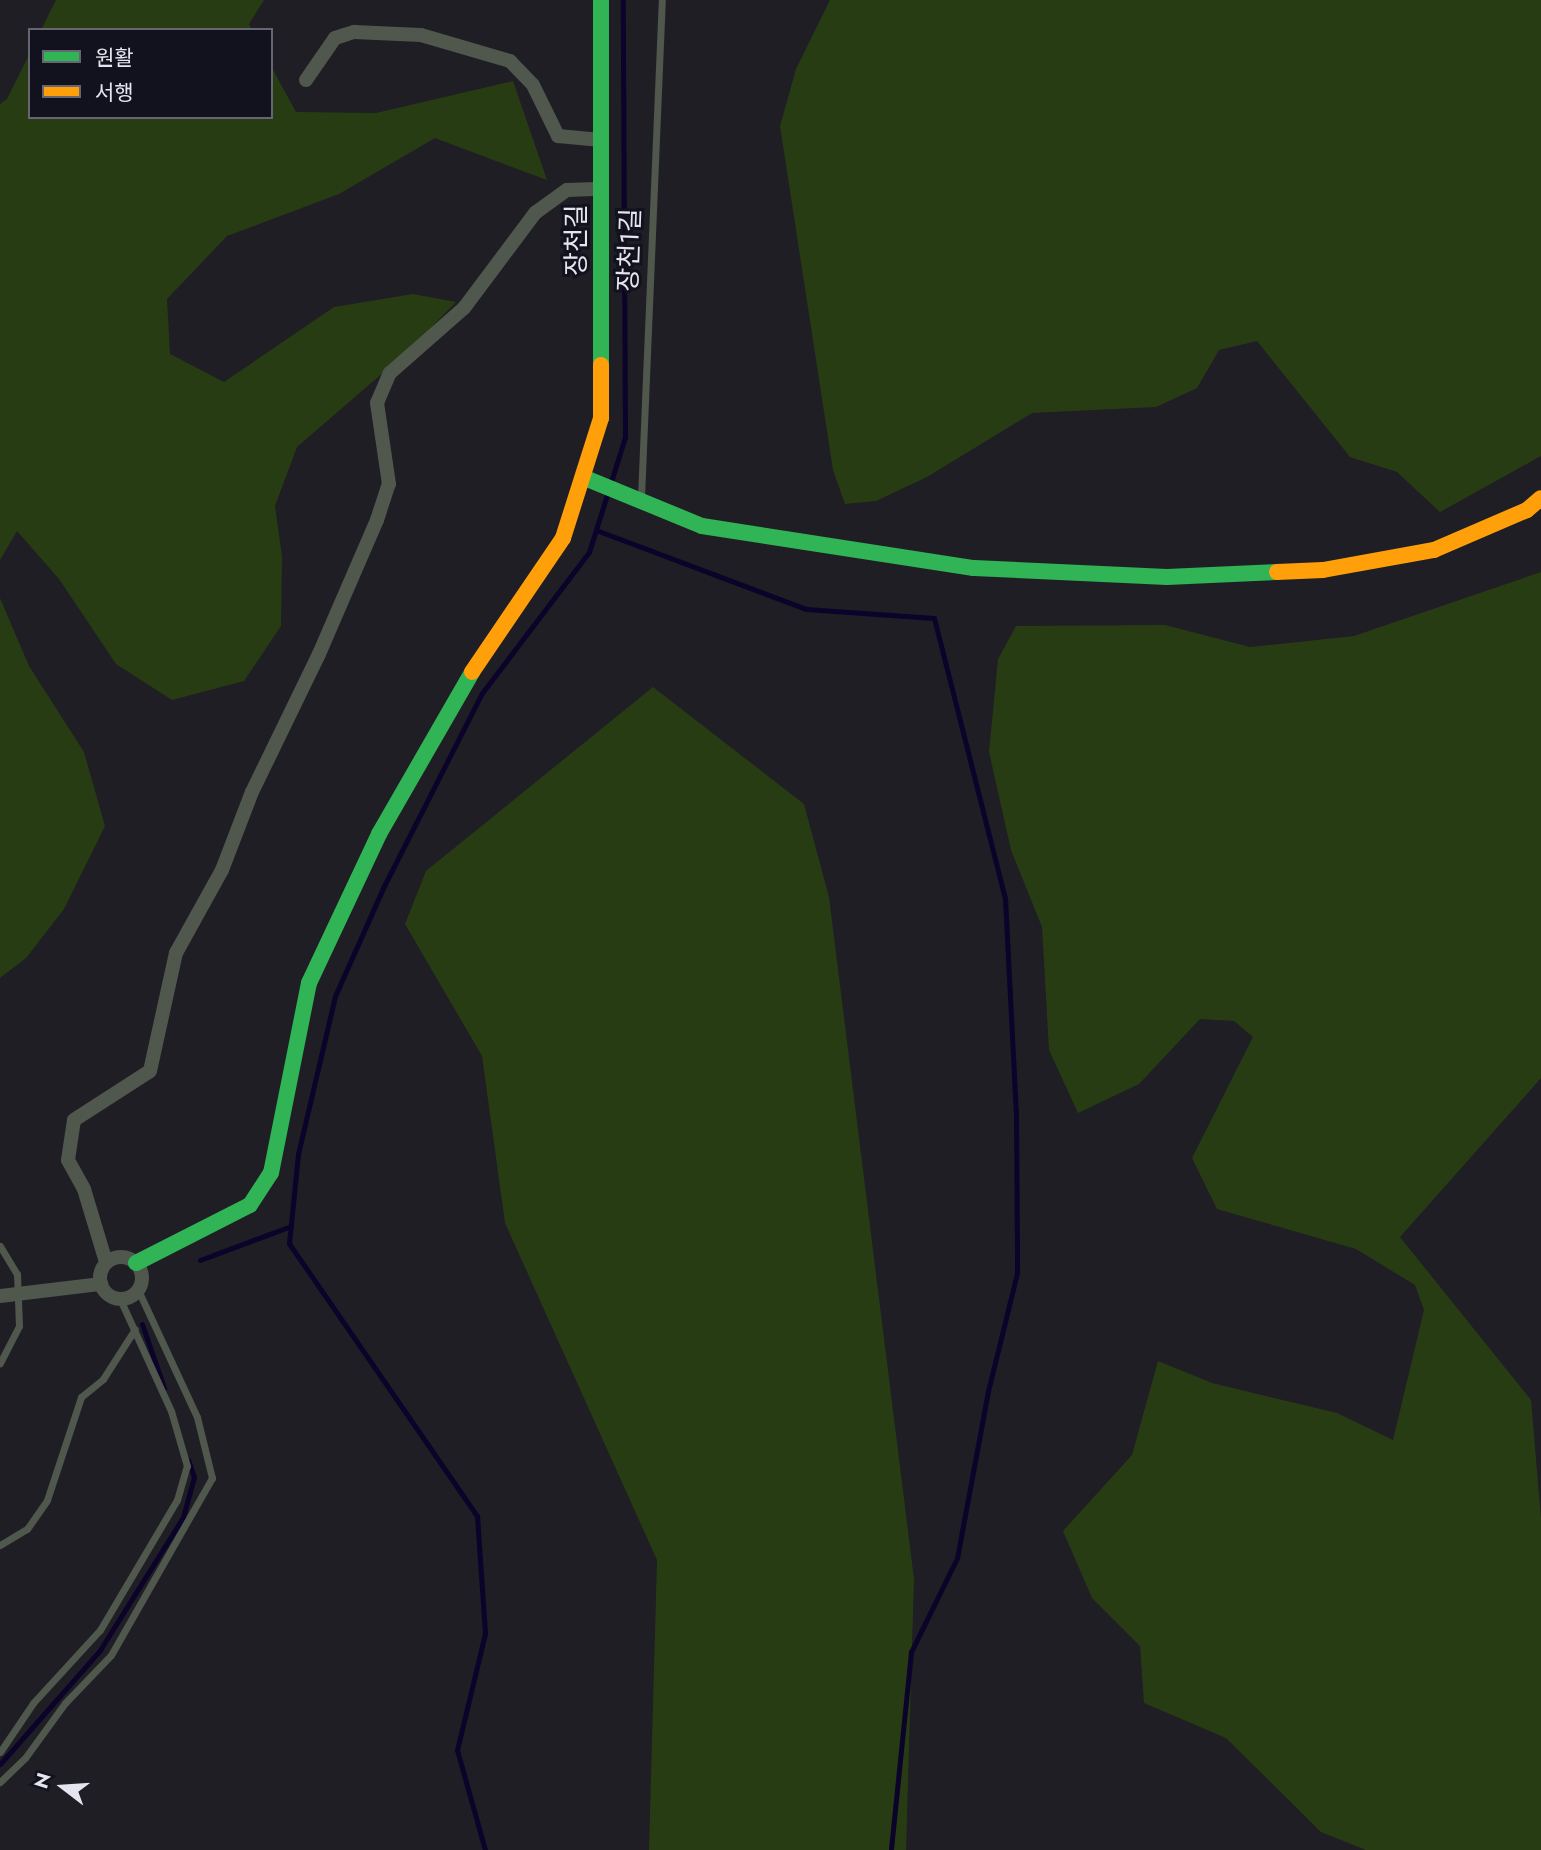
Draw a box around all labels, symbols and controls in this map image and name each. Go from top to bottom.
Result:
legend [28,28,273,119]
text: 원활 [95,43,134,73]
text: 서행 [95,78,134,108]
street label: 장천길 [561,204,593,276]
street label: 장천1길 [613,208,647,292]
north arrow [28,1752,98,1822]
text: N [27,1770,58,1792]

